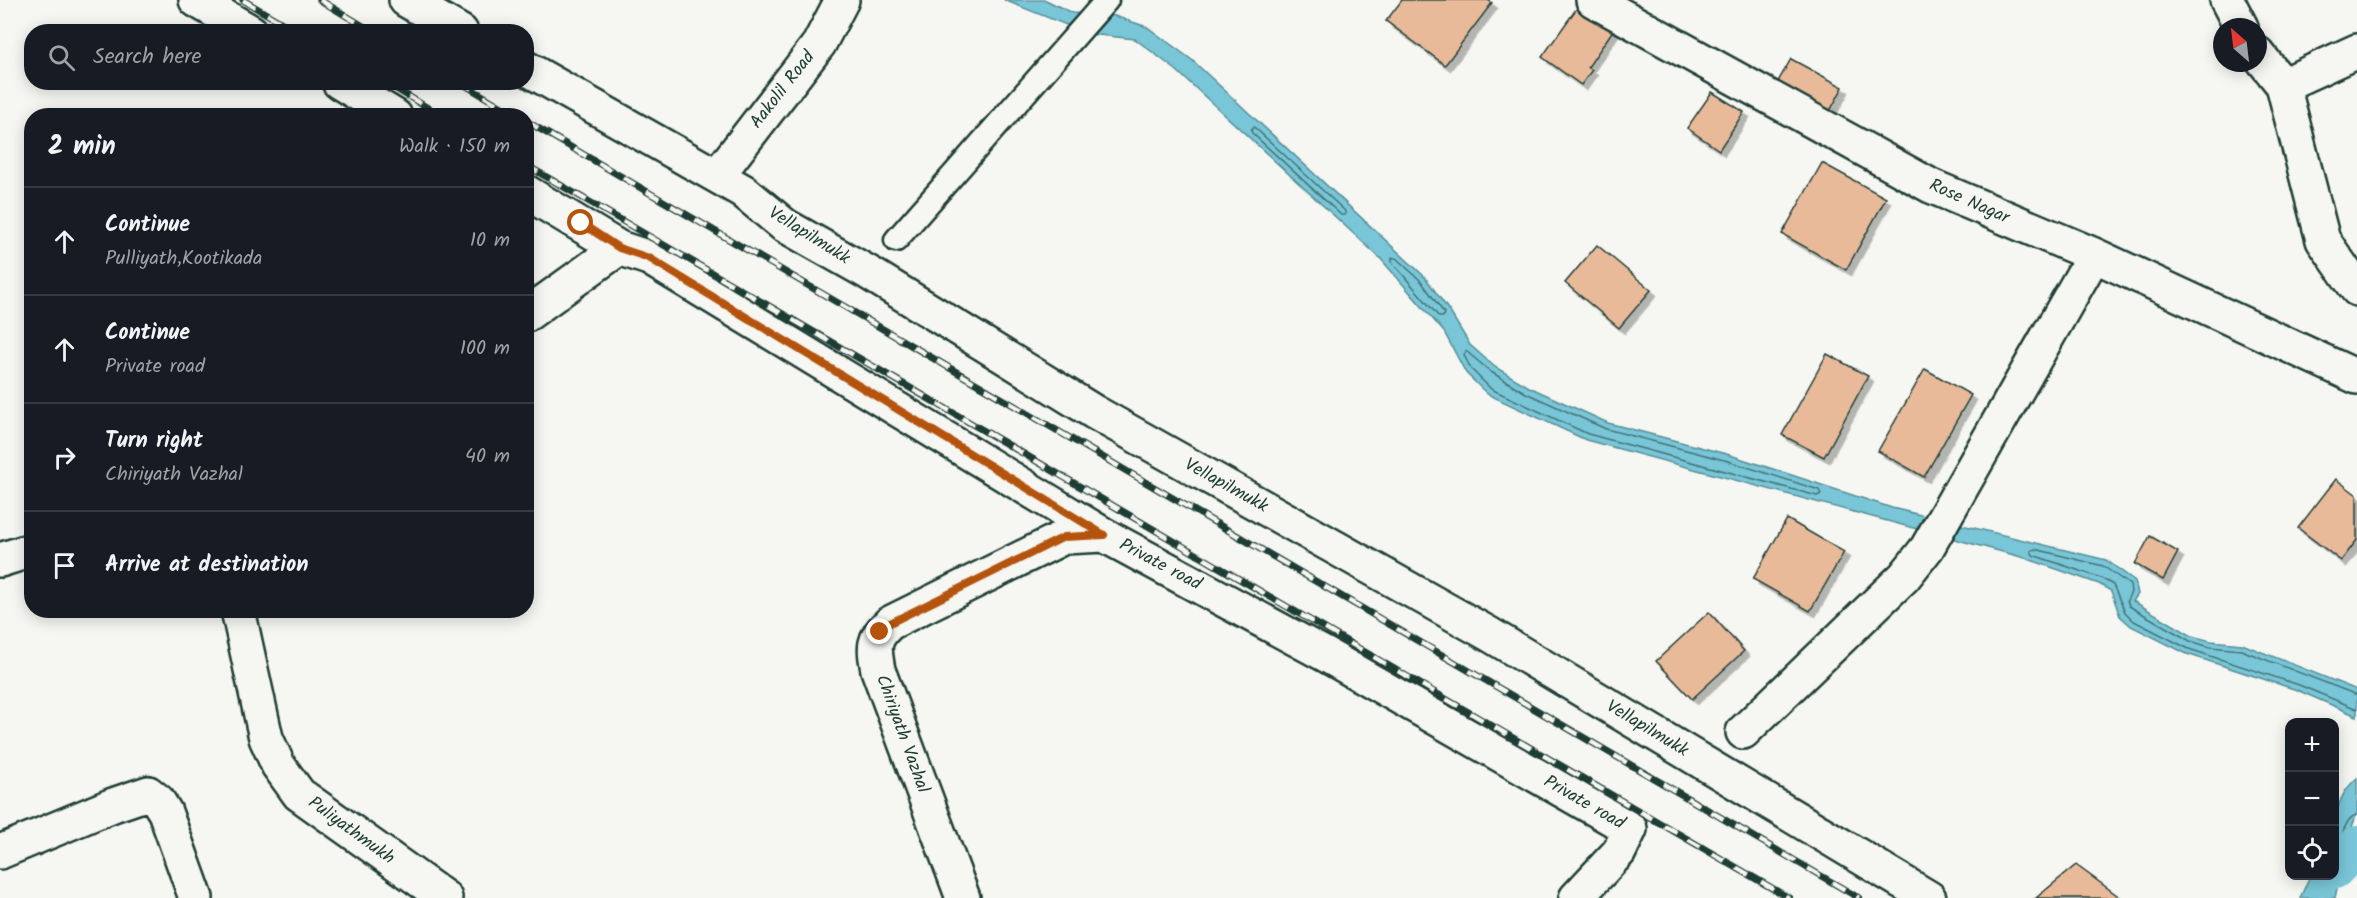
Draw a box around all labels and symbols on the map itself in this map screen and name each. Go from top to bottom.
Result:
north arrow [2213,18,2267,72]
street label: Aakolil Road [743,44,823,135]
street label: Rose Nagar [1924,171,2015,233]
street label: Vellapilmukk [762,199,856,273]
route start [567,209,593,235]
street label: Vellapilmukk [1179,451,1274,521]
street label: Private road [1114,531,1207,599]
route end [866,618,892,644]
street label: Chiriyath Vazhal [867,671,937,798]
street label: Vellapilmukk [1600,693,1694,765]
street label: Private road [1538,768,1631,839]
street label: Puliyathmukh [301,789,401,873]

